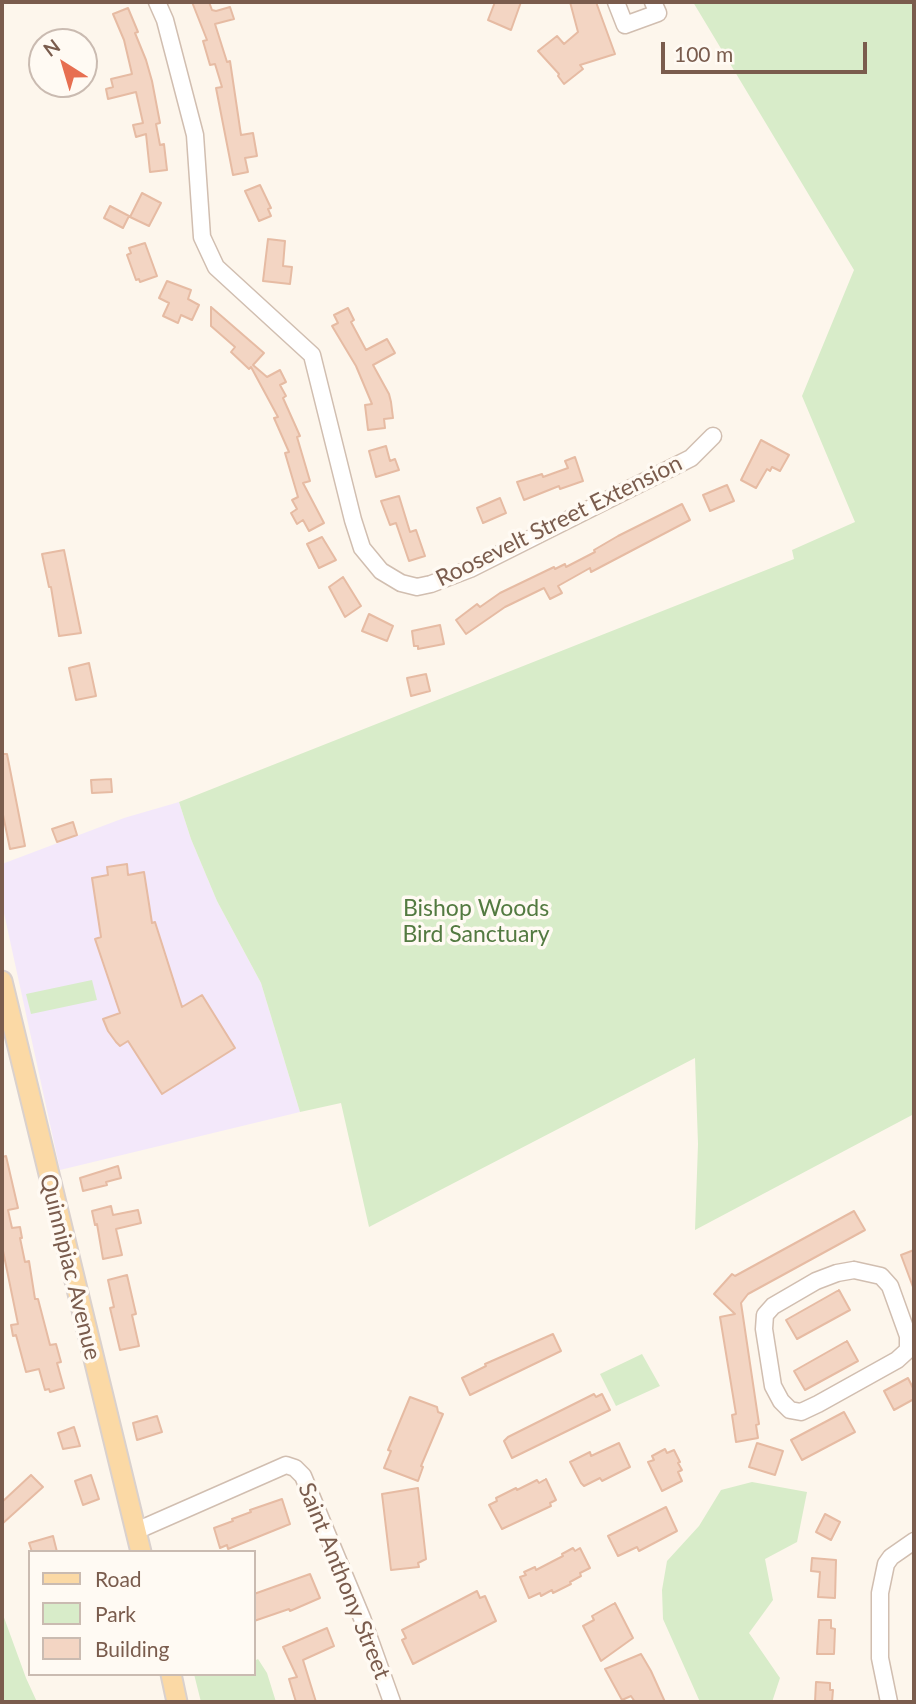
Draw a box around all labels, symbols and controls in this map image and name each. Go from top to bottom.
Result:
north arrow [28,28,98,98]
scale bar [664,28,870,72]
text: N [38,34,64,61]
text: 100 m [674,41,733,66]
street label: Roosevelt Street Extension [431,449,687,593]
park label: Bishop Woods Bird Sanctuary [402,895,550,949]
street label: Quinnipiac Avenue [34,1171,106,1363]
street label: Saint Anthony Street [292,1479,396,1683]
legend [28,1550,256,1676]
text: Road [95,1566,142,1591]
text: Park [95,1601,136,1626]
text: Building [95,1636,170,1661]

